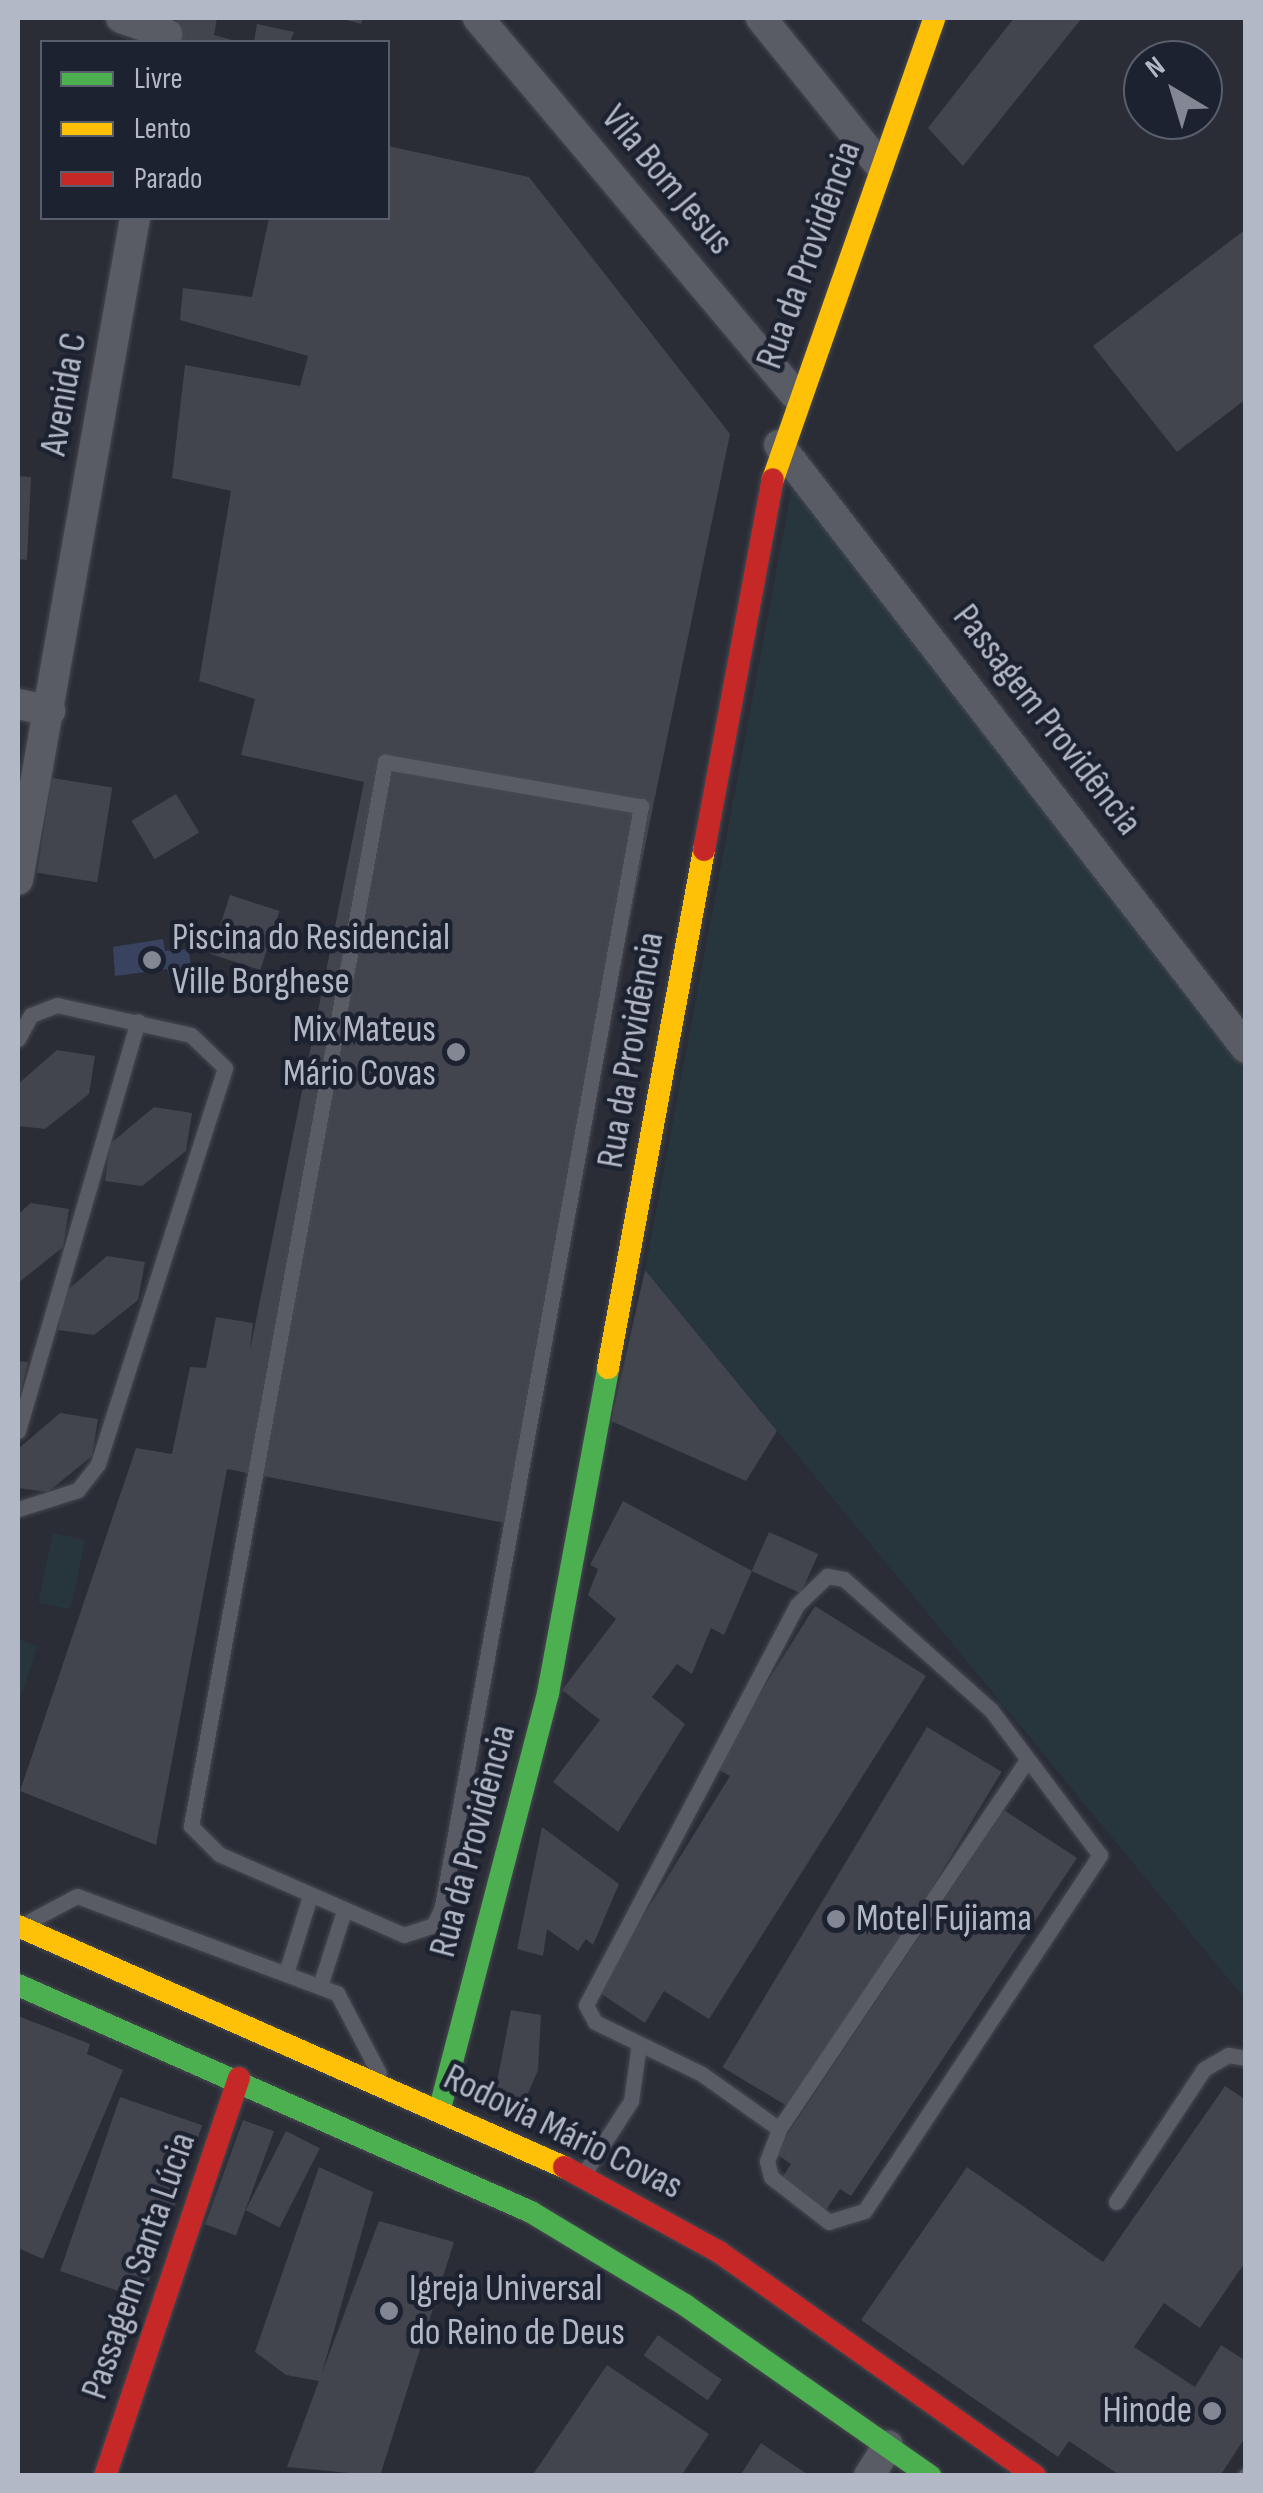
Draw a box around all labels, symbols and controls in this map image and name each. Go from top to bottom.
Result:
legend [40,40,390,220]
north arrow [1123,40,1223,140]
text: N [1139,50,1171,85]
text: Livre [134,61,182,97]
street label: Vila Bom Jesus [591,96,743,264]
text: Lento [134,111,191,147]
street label: Rua da Providência [747,135,871,375]
text: Parado [134,161,202,197]
street label: Avenida C [31,329,97,459]
street label: Passagem Providência [943,596,1151,844]
place label: Piscina do Residencial Ville Borghese [172,915,450,1004]
street label: Rua da Providência [588,929,674,1171]
marker: Piscina do Residencial Ville Borghese [141,949,163,971]
place label: Mix Mateus Mário Covas [283,1007,436,1096]
marker: Mix Mateus Mário Covas [445,1041,467,1063]
street label: Rua da Providência [420,1720,526,1962]
place label: Motel Fujiama [856,1896,1032,1942]
marker: Motel Fujiama [825,1908,847,1930]
street label: Rodovia Mário Covas [436,2055,690,2209]
street label: Passagem Santa Lúcia [72,2127,206,2405]
place label: Igreja Universal do Reino de Deus [409,2266,625,2356]
marker: Igreja Universal do Reino de Deus [378,2300,400,2322]
place label: Hinode [1102,2388,1192,2434]
marker: Hinode [1201,2400,1223,2422]

